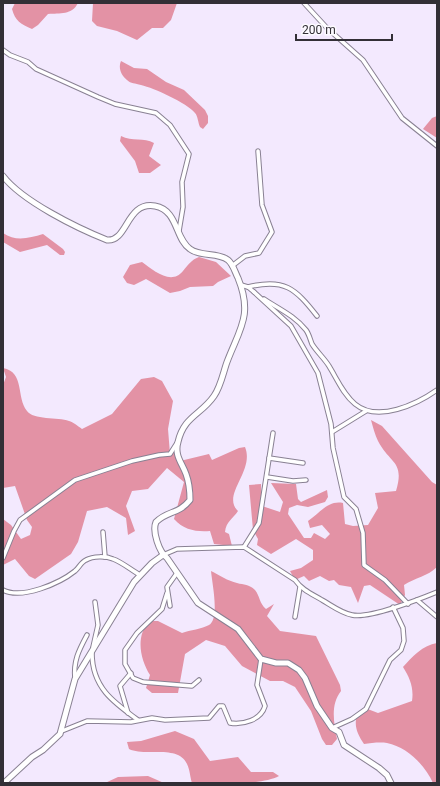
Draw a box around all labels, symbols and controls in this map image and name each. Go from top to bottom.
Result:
scale bar [296,16,392,42]
text: 200 m [302,23,336,37]

